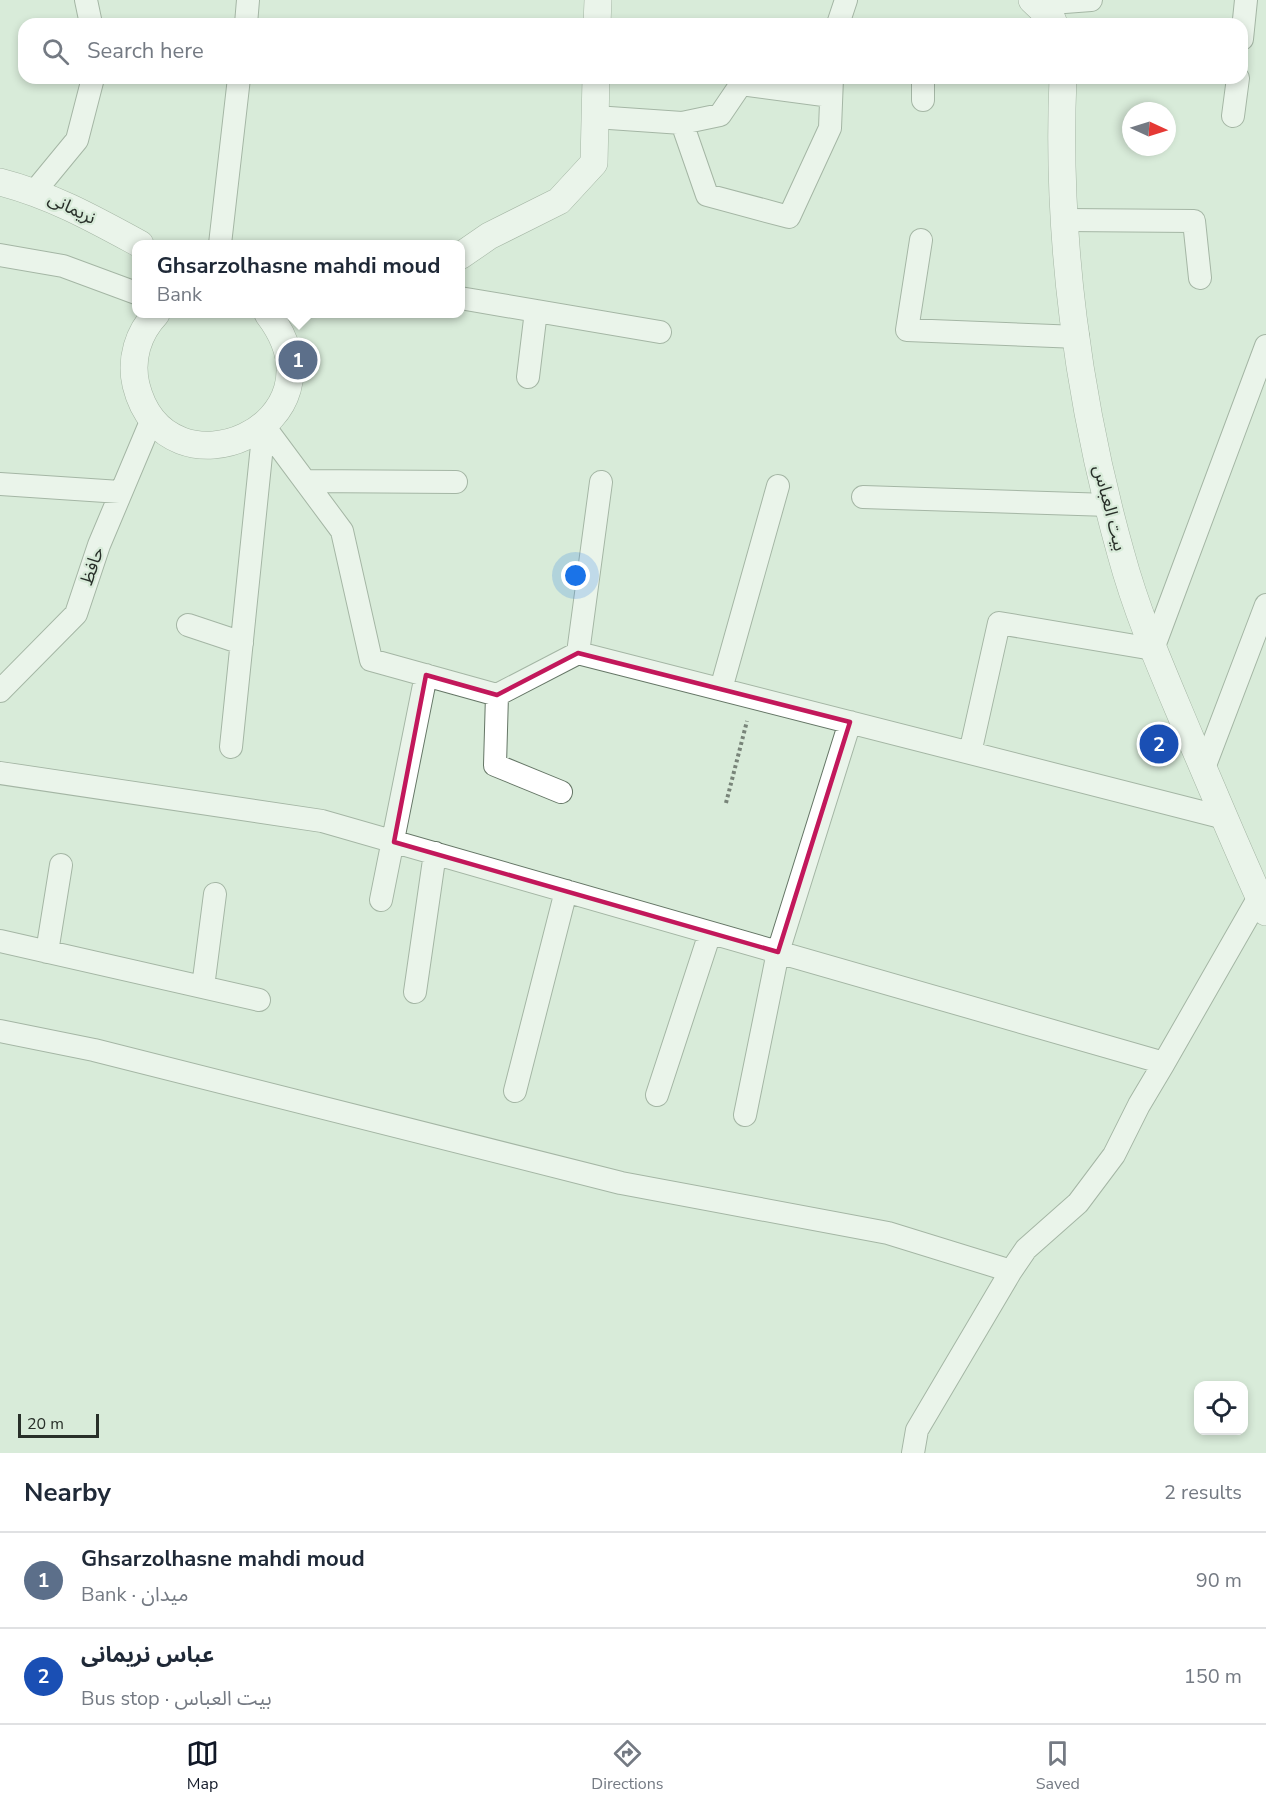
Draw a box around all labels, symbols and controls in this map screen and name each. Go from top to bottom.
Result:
search box [18,18,1248,84]
icon: search [39,35,72,68]
text: Search here [87,36,204,66]
north arrow [1122,102,1176,156]
street label: نریمانی [44,186,100,230]
popup [132,240,465,318]
text: Ghsarzolhasne mahdi moud [157,251,440,281]
text: Bank [157,281,202,308]
pin: 1 [278,338,318,382]
street label: بیت العباس [1088,463,1132,553]
street label: حافظ [74,544,110,588]
your location [561,561,590,590]
pin: 2 [1140,722,1178,766]
map controls [1194,1381,1248,1435]
button: locate [1194,1381,1248,1435]
scale bar [18,1411,99,1438]
text: 20 m [27,1413,64,1435]
text: Nearby [24,1475,111,1510]
text: 2 results [1164,1479,1242,1506]
text: Ghsarzolhasne mahdi moud [81,1544,365,1574]
text: 1 [38,1567,50,1594]
text: 90 m [1196,1567,1242,1594]
text: Bank · میدان [81,1581,188,1608]
text: عباس نریمانی [81,1640,214,1670]
text: 2 [38,1663,50,1690]
text: 150 m [1184,1663,1242,1690]
text: Bus stop · بیت العباس [81,1685,272,1712]
tab: Map [186,1737,219,1795]
tab: Directions [591,1737,663,1795]
tab: Saved [1036,1737,1080,1795]

